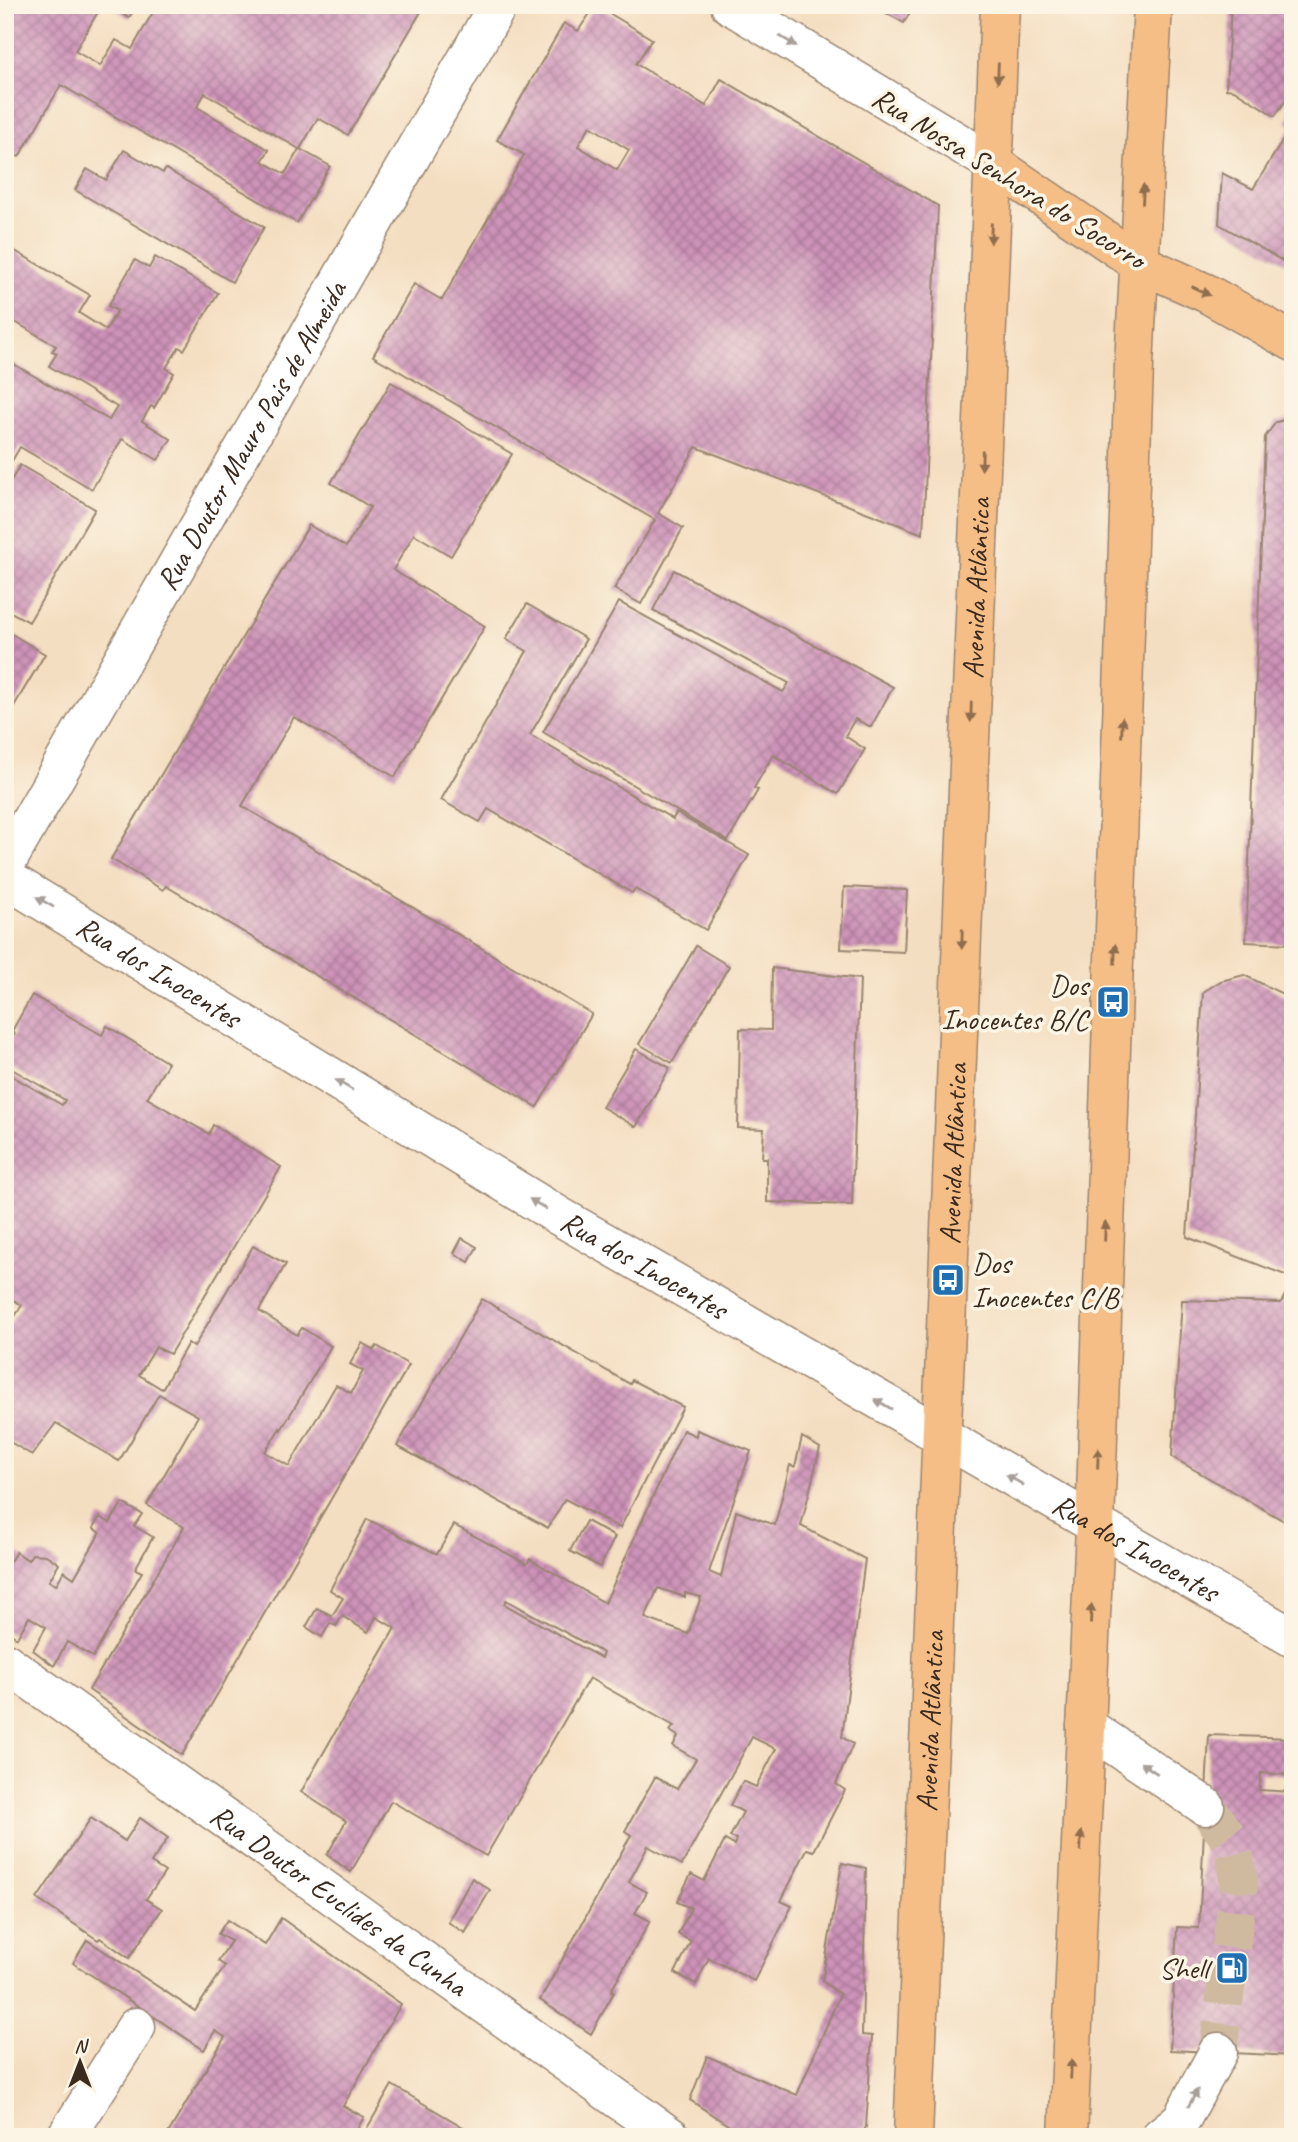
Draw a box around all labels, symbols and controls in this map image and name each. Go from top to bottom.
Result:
one-way arrow [779,34,798,47]
one-way arrow [992,63,1003,85]
street label: Rua Nossa Senhora do Socorro [865,78,1156,279]
one-way arrow [1138,183,1149,205]
one-way arrow [986,222,997,244]
street label: Rua Doutor Mauro Pais de Almeida [148,273,356,597]
one-way arrow [1191,285,1211,297]
one-way arrow [976,449,987,471]
street label: Avenida Atlântica [954,495,999,679]
one-way arrow [966,701,977,723]
one-way arrow [1117,716,1128,738]
one-way arrow [36,896,55,909]
street label: Rua dos Inocentes [70,907,250,1038]
one-way arrow [957,928,968,950]
one-way arrow [1109,943,1120,965]
place label: Dos Inocentes B/C [942,966,1091,1038]
bus stop icon: Dos Inocentes B/C [1094,983,1132,1021]
street label: Avenida Atlântica [930,1061,976,1245]
one-way arrow [334,1078,353,1091]
one-way arrow [528,1197,547,1210]
street label: Rua dos Inocentes [554,1202,736,1329]
one-way arrow [1100,1220,1111,1242]
place label: Dos Inocentes C/B [972,1244,1121,1316]
bus stop icon: Dos Inocentes C/B [929,1261,967,1299]
one-way arrow [873,1398,893,1410]
one-way arrow [1092,1447,1103,1469]
one-way arrow [1006,1474,1025,1486]
street label: Rua dos Inocentes [1046,1485,1228,1612]
one-way arrow [1086,1603,1097,1625]
street label: Avenida Atlântica [907,1628,953,1812]
one-way arrow [1139,1762,1158,1775]
street label: Rua Doutor Euclides da Cunha [203,1796,476,2006]
one-way arrow [1076,1830,1087,1852]
place label: Shell [1159,1949,1213,1987]
fuel station icon: Shell [1213,1949,1251,1987]
north arrow [46,2026,116,2096]
text: N [74,2034,89,2058]
one-way arrow [1066,2057,1077,2079]
one-way arrow [1187,2088,1199,2108]

